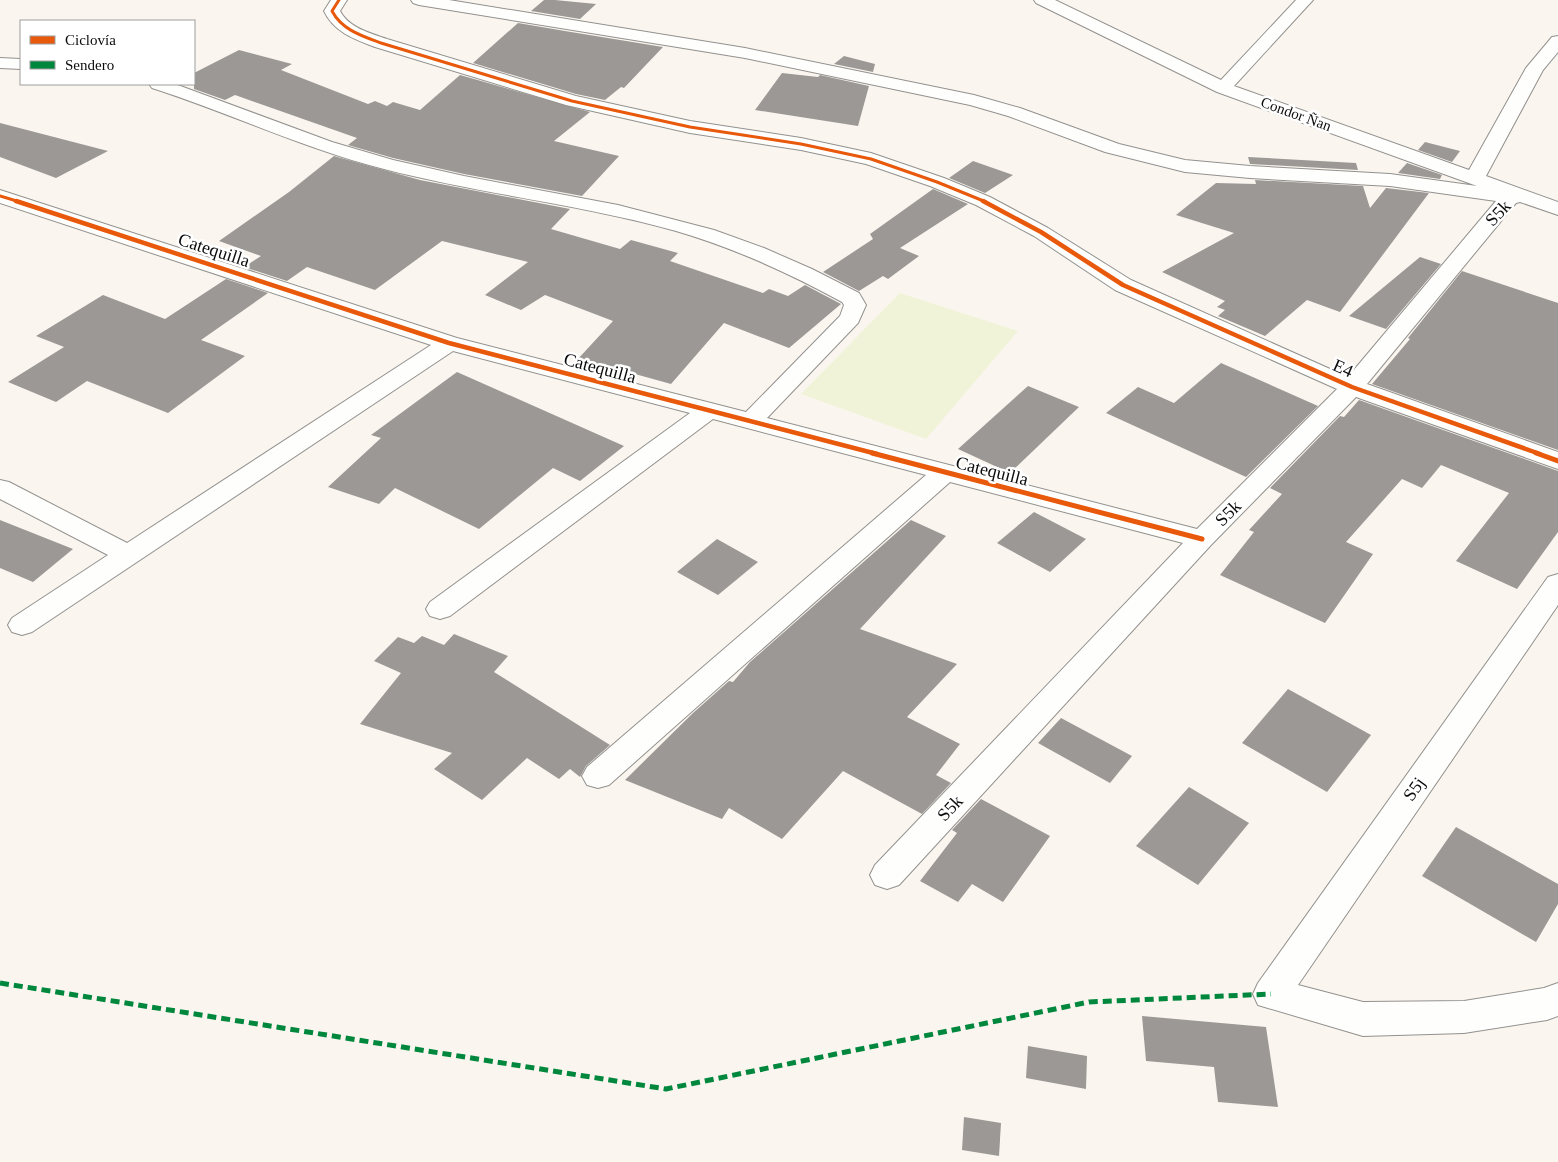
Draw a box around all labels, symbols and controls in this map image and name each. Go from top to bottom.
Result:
legend [20,20,195,85]
text: Ciclovía [65,32,116,48]
text: Sendero [65,57,114,73]
street label: Condor Ñan [1259,94,1334,134]
street label: S5k [1481,196,1515,230]
street label: Catequilla [176,229,252,271]
street label: Catequilla [562,349,638,387]
street label: E4 [1330,355,1356,381]
street label: Catequilla [954,452,1030,490]
street label: S5k [1211,496,1245,530]
street label: S5j [1399,773,1429,805]
street label: S5k [933,791,967,825]

